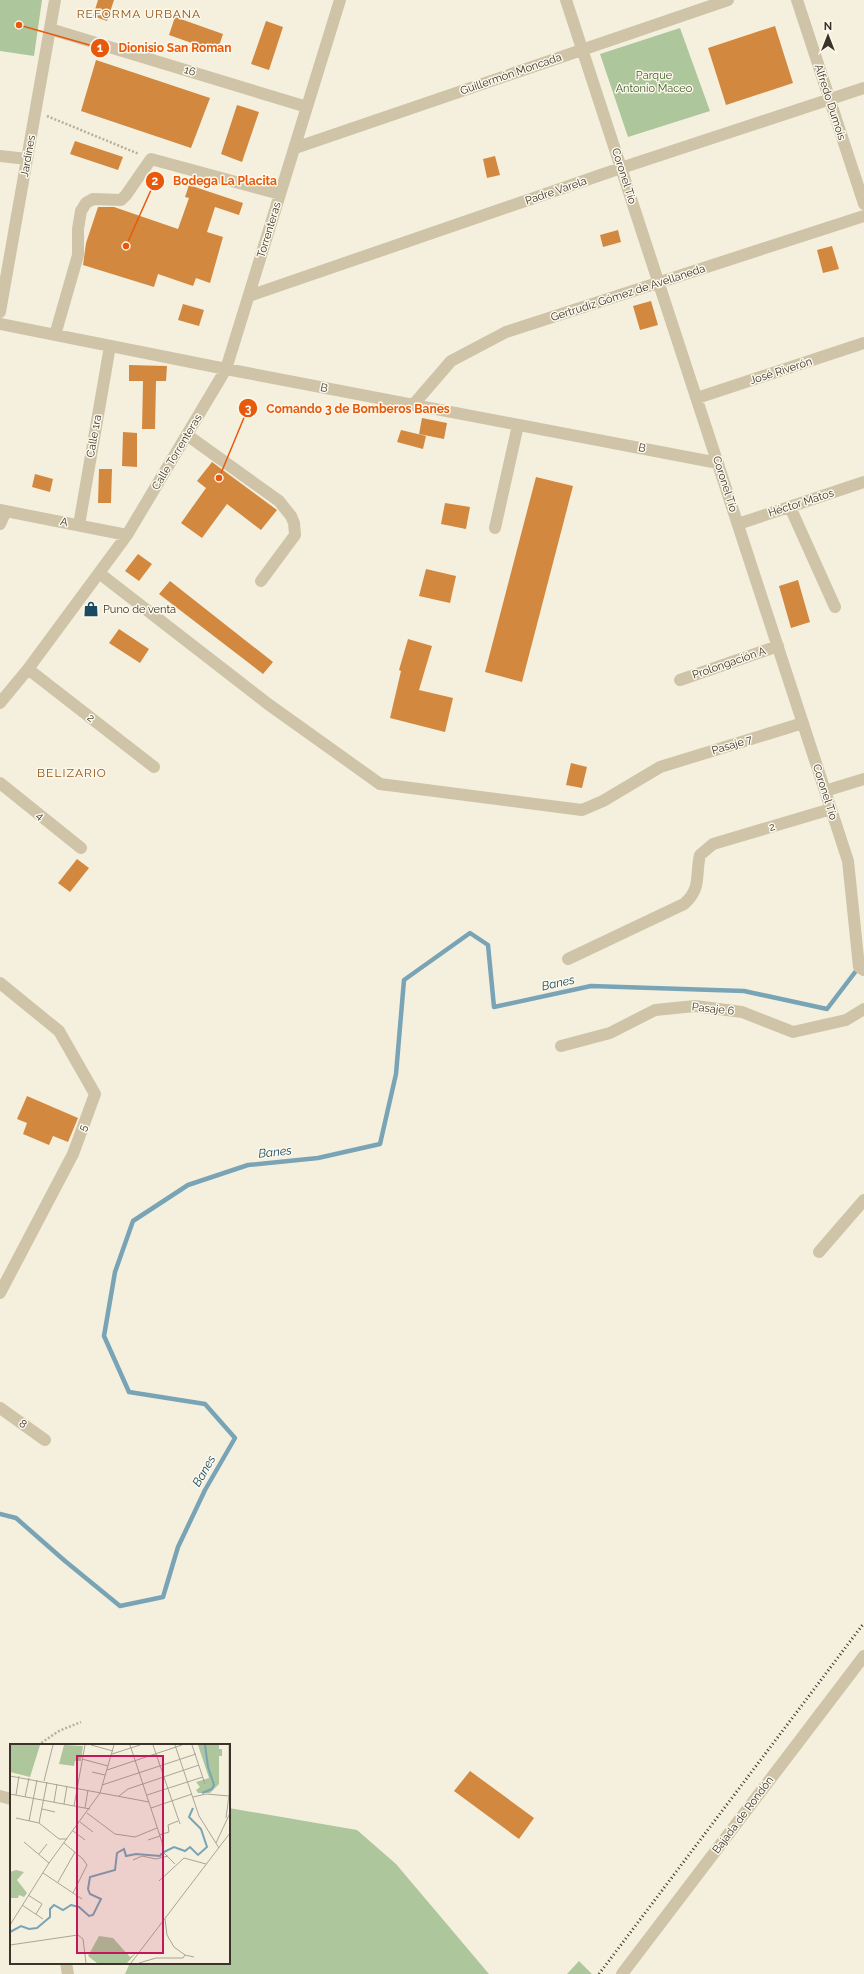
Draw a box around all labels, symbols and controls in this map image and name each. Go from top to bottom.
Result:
district label: REFORMA URBANA [77,7,201,21]
north arrow [808,16,848,56]
text: N [824,20,832,33]
callout: Dionisio San Roman [90,36,239,60]
text: 1 [97,41,103,55]
text: Dionisio San Roman [118,41,232,55]
street label: Guillermón Moncada [459,51,563,97]
street label: Alfredo Dumois [812,62,848,142]
street label: 16 [183,63,198,79]
park label: Parque Antonio Maceo [616,69,693,95]
street label: Jardínes [18,134,38,178]
street label: Coronel Tío [609,146,639,206]
callout: Bodega La Placita [145,169,285,193]
text: 2 [152,174,159,188]
text: Bodega La Placita [173,174,277,188]
street label: Padre Varela [524,174,588,208]
street label: Torrenteras [254,201,284,259]
street label: Gertrudiz Gómez de Avellaneda [549,262,707,324]
street label: José Riverón [748,355,814,387]
street label: B [319,381,329,395]
callout: Comando 3 de Bomberos Banes [238,396,458,420]
text: 3 [245,402,252,416]
text: Comando 3 de Bomberos Banes [266,402,450,416]
street label: Calle Torrenteras [149,412,205,492]
street label: Calle 1ra [84,414,104,458]
street label: B [637,441,647,455]
street label: Coronel Tío [710,454,740,514]
street label: Héctor Matos [767,486,835,520]
street label: A [59,515,69,529]
shop icon: Puno de venta [82,600,100,618]
place label: Puno de venta [103,603,176,616]
street label: Prolongación A [690,644,768,682]
street label: 2 [85,711,97,725]
street label: Pasaje 7 [710,733,754,757]
street label: Coronel Tío [810,762,840,822]
district label: BELIZARIO [37,766,107,780]
street label: 4 [34,809,46,823]
street label: 2 [767,820,777,834]
water label: Banes [540,973,576,993]
street label: Pasaje 6 [691,1000,735,1018]
street label: 5 [76,1123,90,1133]
water label: Banes [258,1143,293,1161]
street label: 8 [17,1417,29,1431]
water label: Banes [190,1453,219,1489]
inset map [10,1744,230,1964]
street label: Bajada de Rondón [710,1774,776,1856]

